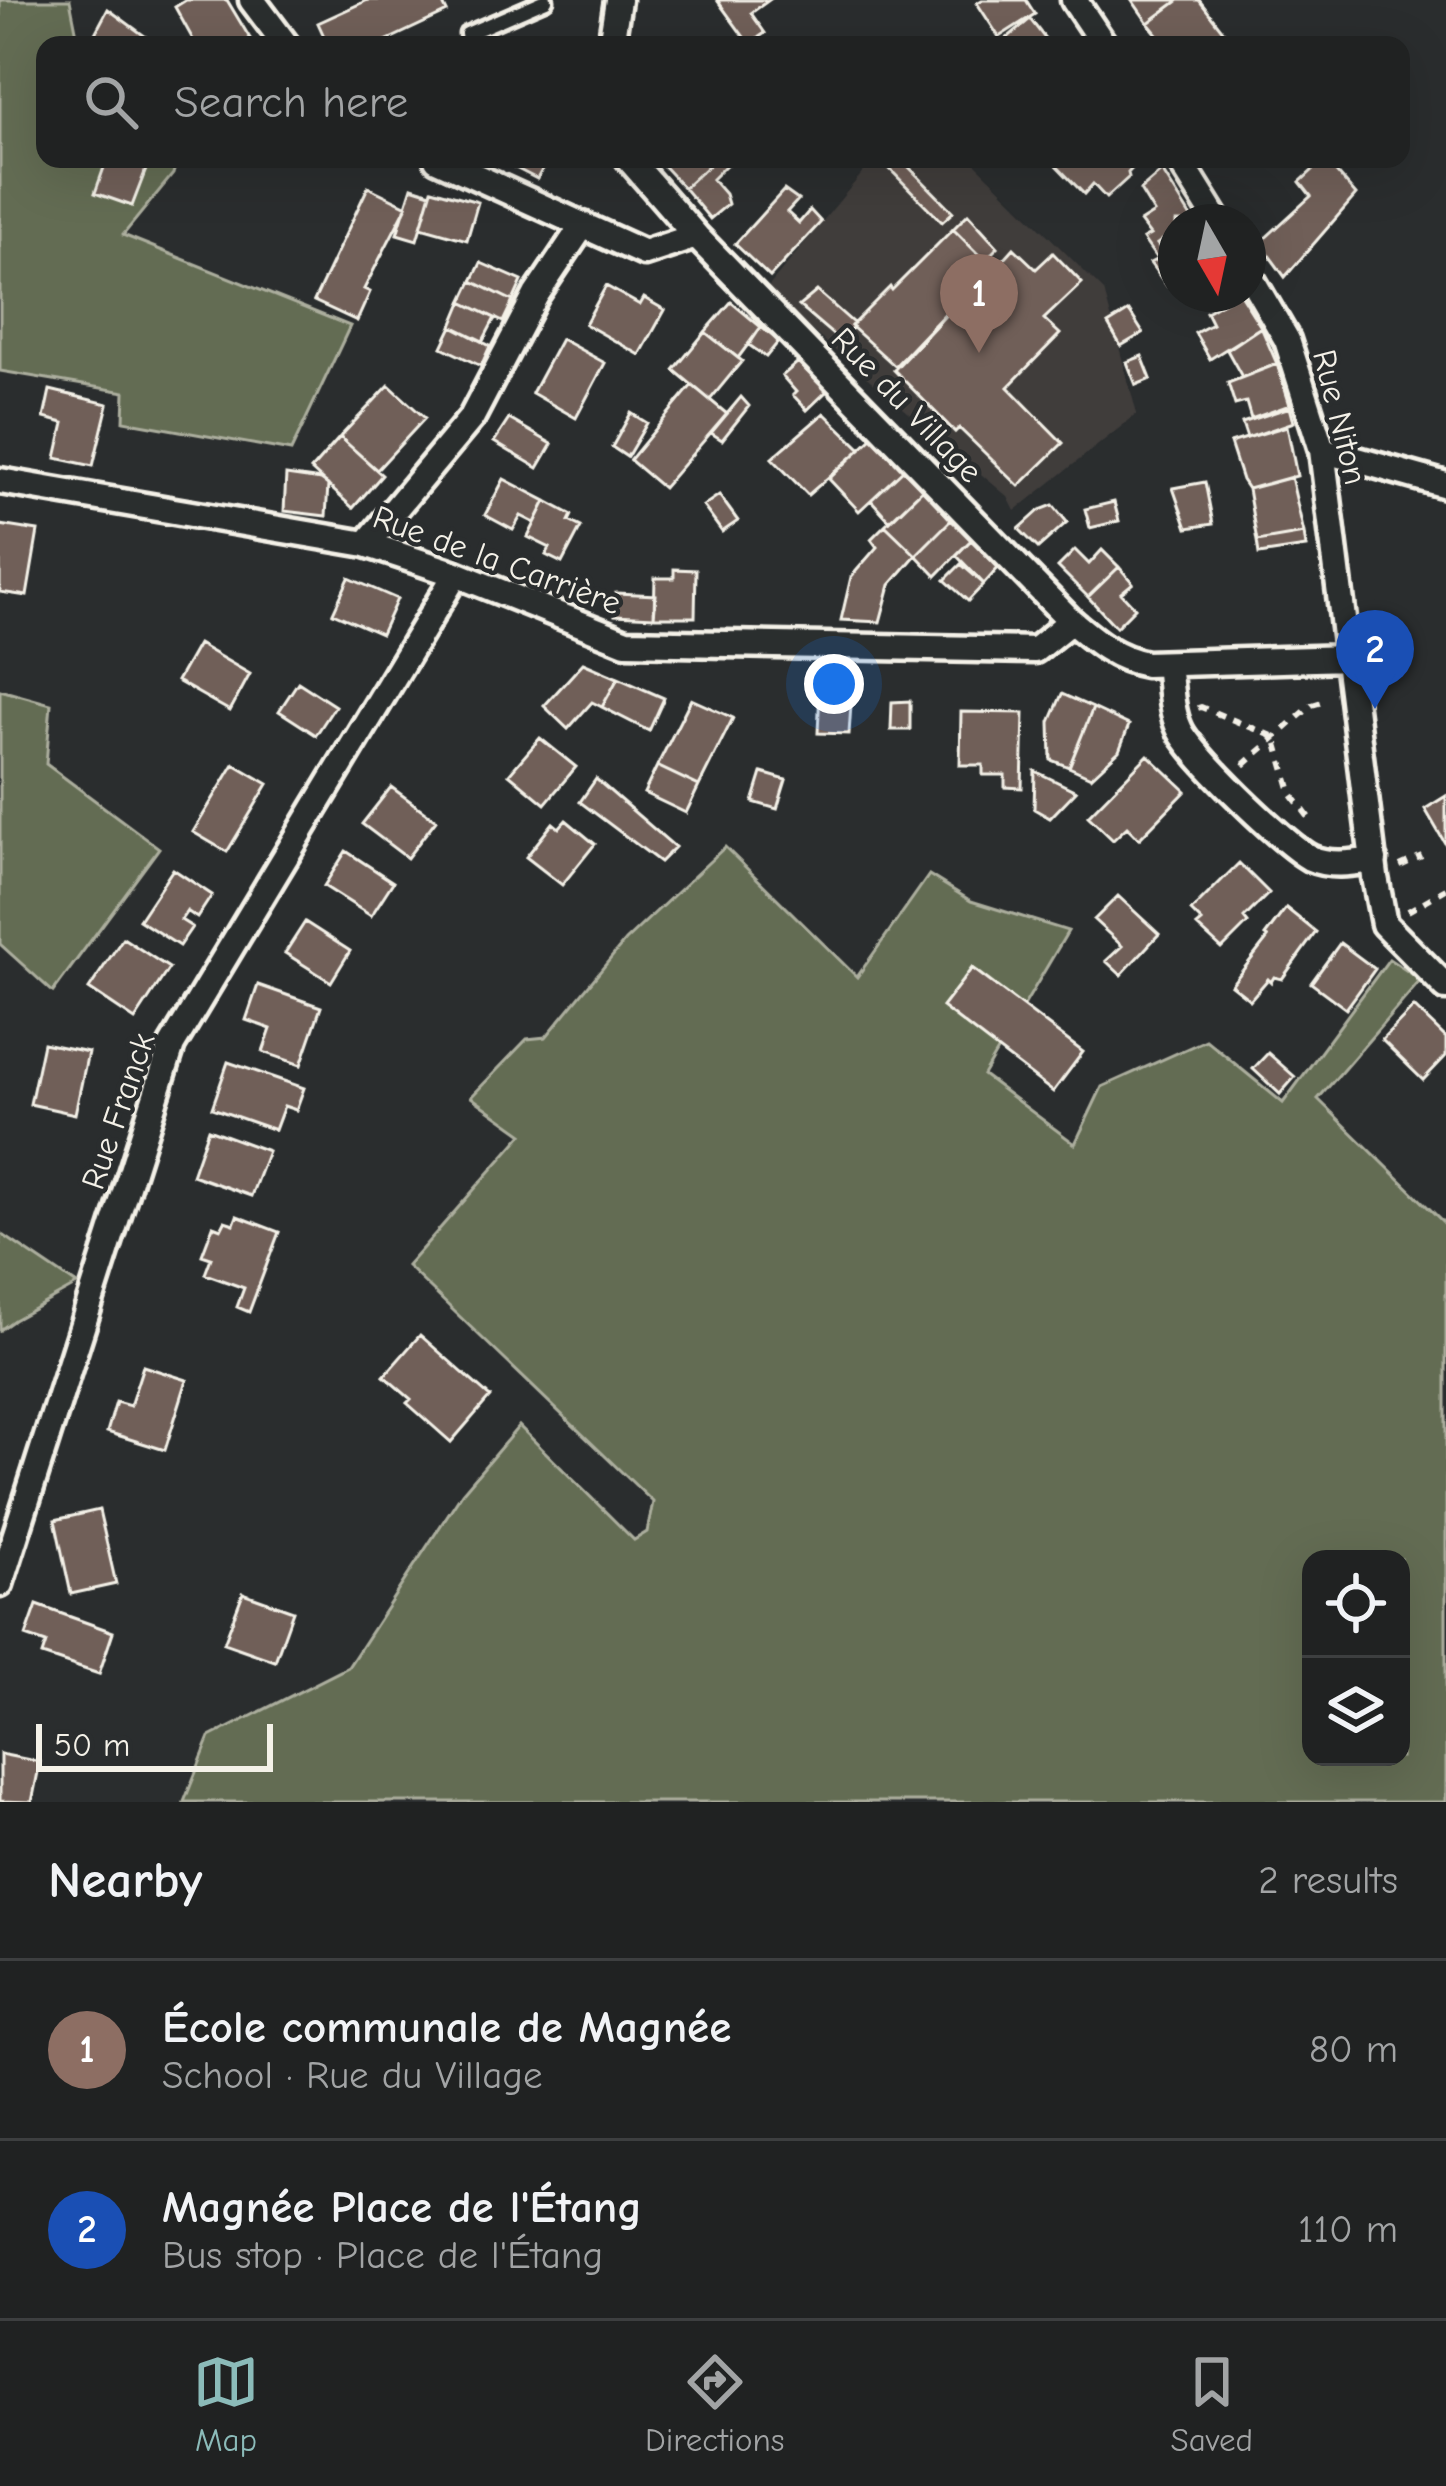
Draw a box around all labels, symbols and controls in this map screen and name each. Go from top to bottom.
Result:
search box [36,36,1410,168]
icon: search [78,69,144,135]
text: Search here [174,76,408,128]
north arrow [1158,204,1266,312]
pin: 1 [940,254,1018,353]
street label: Rue du Village [824,320,990,490]
street label: Rue Niton [1305,346,1375,488]
street label: Rue de la Carrière [368,498,626,622]
pin: 2 [1336,610,1414,709]
your location [804,654,864,714]
street label: Rue Franck [74,1028,162,1194]
map controls [1302,1550,1410,1766]
button: locate [1302,1550,1410,1658]
button: layers [1302,1658,1410,1766]
scale bar [36,1718,273,1771]
text: 50 m [54,1726,130,1764]
text: Nearby [48,1851,202,1910]
text: 2 results [1258,1858,1398,1903]
text: École communale de Magnée [162,2001,731,2053]
text: 1 [79,2027,95,2072]
text: 80 m [1309,2027,1398,2072]
text: School · Rue du Village [162,2053,542,2098]
text: Magnée Place de l'Étang [162,2181,642,2233]
text: 2 [77,2207,97,2252]
text: 110 m [1298,2207,1398,2252]
text: Bus stop · Place de l'Étang [162,2233,603,2278]
tab: Map [193,2349,259,2459]
tab: Directions [645,2349,785,2459]
tab: Saved [1171,2349,1253,2459]

